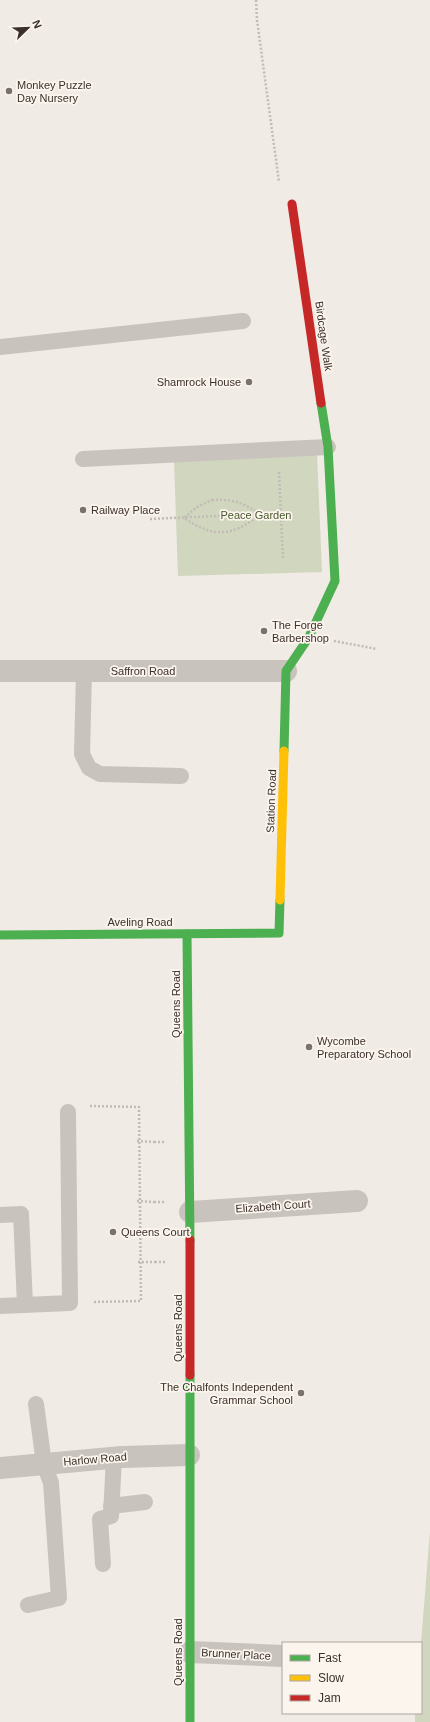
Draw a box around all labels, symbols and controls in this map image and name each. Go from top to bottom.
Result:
north arrow [8,8,48,48]
text: N [30,18,44,30]
place label: Monkey Puzzle Day Nursery [17,79,92,104]
marker: Monkey Puzzle Day Nursery [4,86,14,96]
street label: Birdcage Walk [313,300,335,372]
place label: Shamrock House [157,376,241,388]
marker: Shamrock House [244,377,254,387]
place label: Railway Place [91,504,160,516]
marker: Railway Place [78,505,88,515]
park label: Peace Garden [221,509,291,521]
place label: The Forge Barbershop [272,619,329,644]
marker: The Forge Barbershop [259,626,269,636]
street label: Saffron Road [111,665,175,677]
street label: Station Road [264,769,278,833]
street label: Aveling Road [107,916,173,928]
street label: Queens Road [170,970,182,1038]
place label: Wycombe Preparatory School [317,1035,411,1060]
marker: Wycombe Preparatory School [304,1042,314,1052]
street label: Elizabeth Court [235,1197,311,1215]
place label: Queens Court [121,1226,189,1238]
marker: Queens Court [108,1227,118,1237]
street label: Queens Road [172,1294,184,1362]
place label: The Chalfonts Independent Grammar School [160,1381,293,1406]
marker: The Chalfonts Independent Grammar School [296,1388,306,1398]
street label: Harlow Road [63,1450,127,1468]
street label: Queens Road [172,1618,184,1686]
legend [282,1642,422,1714]
street label: Brunner Place [201,1646,271,1662]
text: Fast [318,1651,342,1665]
text: Slow [318,1671,344,1685]
text: Jam [318,1691,341,1705]

